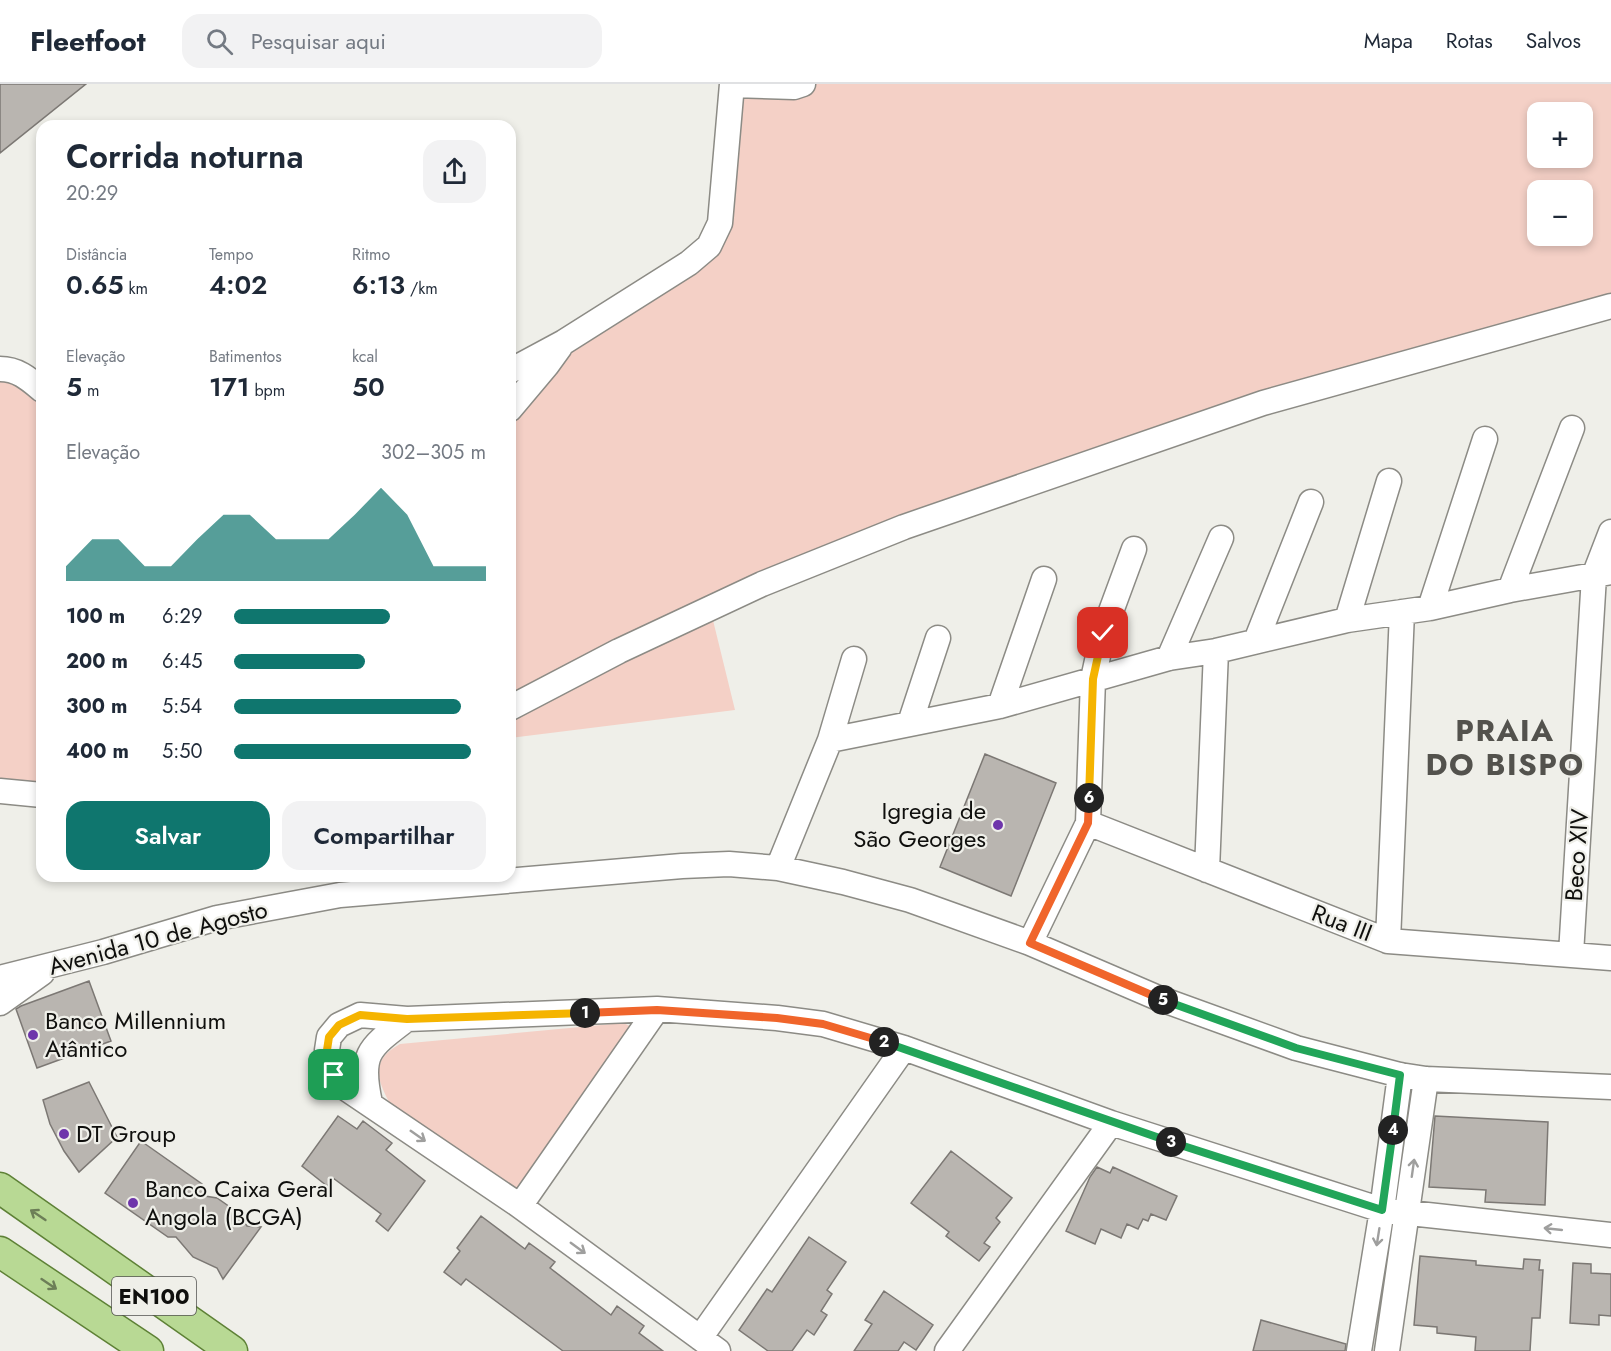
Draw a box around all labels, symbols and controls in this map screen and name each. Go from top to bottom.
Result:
search box [182,14,602,68]
text: Fleetfoot [30,21,146,62]
icon: search [203,25,236,58]
text: Pesquisar aqui [251,25,386,57]
text: Mapa [1364,26,1413,56]
text: Rotas [1446,26,1493,56]
text: Salvos [1526,26,1581,56]
map controls [1527,102,1593,246]
button: + [1527,102,1593,168]
text: Corrida noturna [66,133,304,180]
button: share [423,140,486,203]
text: 20:29 [66,179,118,208]
button: − [1527,180,1593,246]
text: Distância [66,243,127,266]
text: Tempo [209,243,253,266]
text: Ritmo [352,243,390,266]
text: 0.65 [66,266,124,304]
text: 4:02 [209,266,267,304]
text: 6:13 [352,266,405,304]
text: km [124,277,148,300]
text: /km [405,277,438,300]
text: Elevação [66,345,125,368]
text: Batimentos [209,345,282,368]
text: kcal [352,345,378,368]
text: 5 [66,368,82,406]
text: 171 [209,368,250,406]
text: 50 [352,368,385,406]
text: m [82,379,99,402]
text: bpm [250,379,285,402]
text: Elevação [66,438,140,467]
text: 302–305 m [381,438,486,467]
text: 100 m [66,602,125,631]
text: 6:29 [162,602,202,631]
pin [1077,607,1128,658]
icon: check [1086,616,1119,649]
text: 200 m [66,647,128,676]
text: 6:45 [162,647,202,676]
text: 300 m [66,692,127,721]
text: 5:54 [162,692,202,721]
district label: PRAIA DO BISPO [1425,709,1585,786]
text: 400 m [66,737,129,766]
text: 5:50 [162,737,203,766]
pin: 6 [1074,783,1104,813]
text: 6 [1084,786,1094,809]
place label: Igregia de São Georges [853,793,986,856]
button: Salvar [66,801,270,870]
button: Compartilhar [282,801,486,870]
street label: Beco XIV [1556,807,1597,902]
marker: Igregia de São Georges [991,818,1005,832]
street label: Avenida 10 de Agosto [45,891,271,984]
street label: Rua III [1307,895,1378,950]
pin: 5 [1148,985,1178,1015]
text: 5 [1158,988,1168,1011]
pin: 1 [570,998,600,1028]
text: 1 [581,1001,589,1024]
place label: Banco Millennium Atântico [45,1003,226,1066]
pin: 2 [869,1027,899,1057]
marker: Banco Millennium Atântico [26,1028,40,1042]
text: 2 [879,1030,889,1053]
pin [308,1049,359,1100]
icon: arrive [317,1058,350,1091]
pin: 4 [1378,1115,1408,1145]
place label: DT Group [76,1116,176,1151]
text: 4 [1387,1118,1399,1141]
marker: DT Group [57,1127,71,1141]
pin: 3 [1156,1127,1186,1157]
one-way arrow [409,1130,425,1143]
text: 3 [1166,1130,1176,1153]
one-way arrow [1407,1159,1418,1179]
place label: Banco Caixa Geral Angola (BCGA) [145,1171,334,1234]
marker: Banco Caixa Geral Angola (BCGA) [126,1196,140,1210]
one-way arrow [30,1209,46,1221]
one-way arrow [1543,1223,1563,1234]
one-way arrow [1372,1227,1383,1247]
one-way arrow [569,1242,585,1254]
road number: EN100 [112,1277,196,1315]
one-way arrow [40,1279,57,1291]

